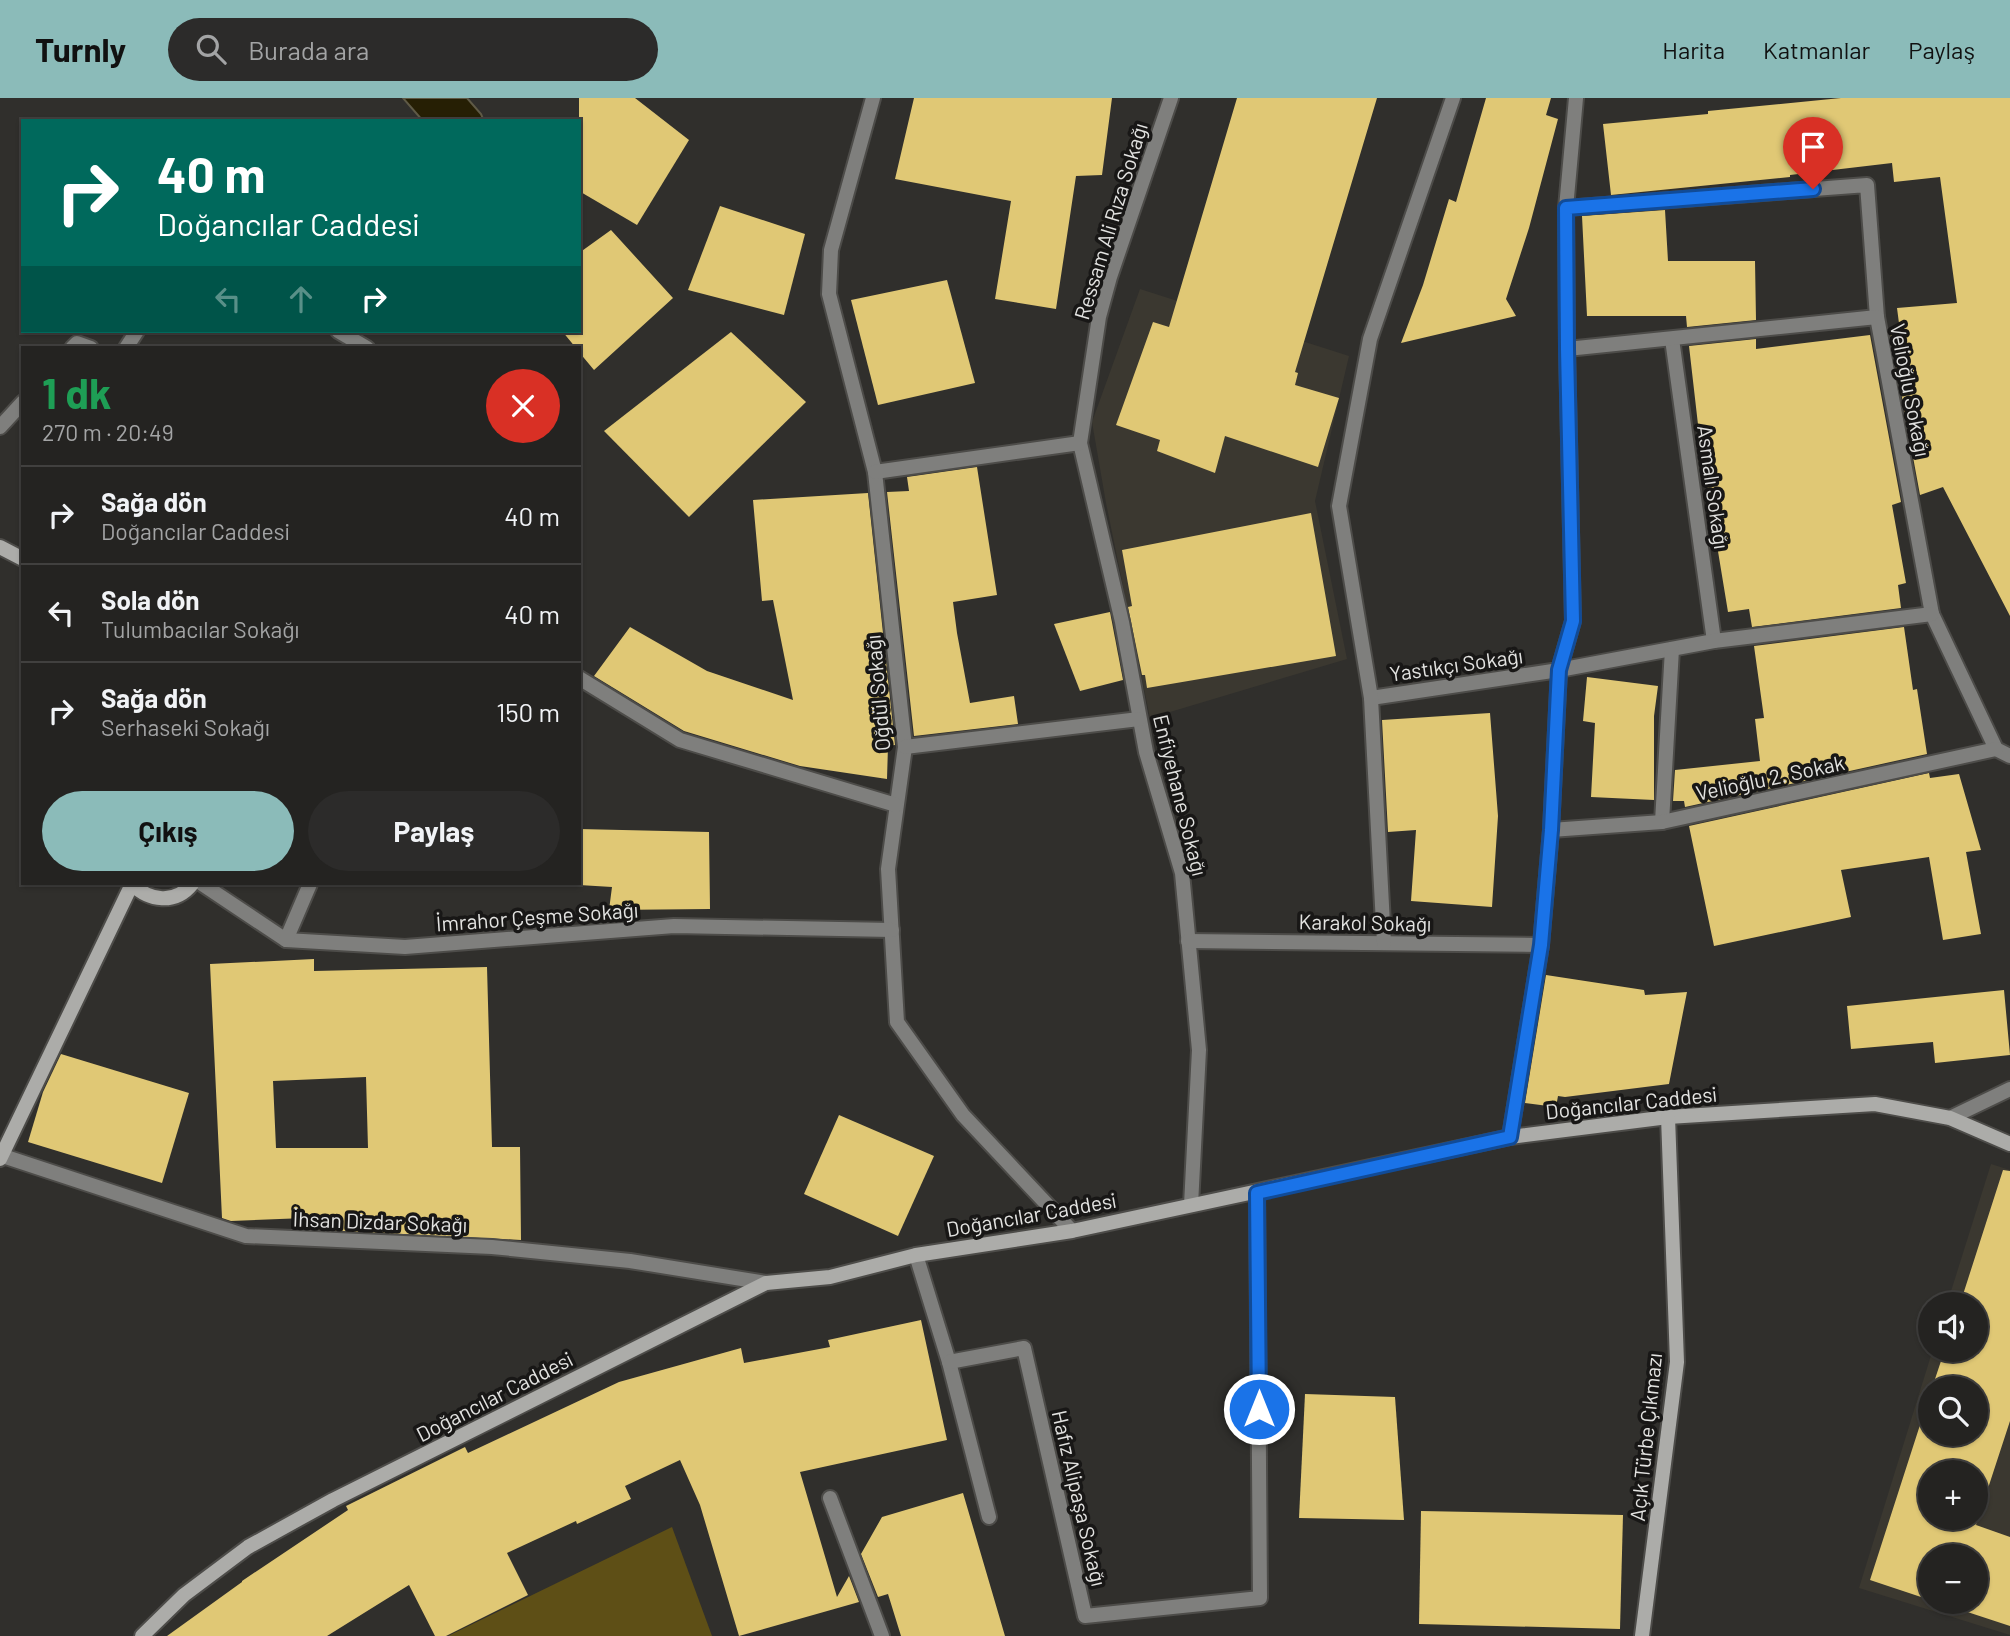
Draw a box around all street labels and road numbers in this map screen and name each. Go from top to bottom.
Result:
street label: Ressam Ali Rıza Sokağı [1068,120,1152,322]
street label: Velioğlu Sokağı [1886,321,1936,459]
street label: Asmalı Sokağı [1693,423,1735,551]
street label: Oğdül Sokağı [859,634,895,752]
street label: Yastıkçı Sokağı [1388,642,1524,686]
street label: Enfiyehane Sokağı [1149,712,1213,878]
street label: Velioğlu 2. Sokak [1693,749,1847,805]
street label: İmrahor Çeşme Sokağı [435,896,639,936]
street label: Karakol Sokağı [1298,908,1432,936]
street label: Doğancılar Caddesi [1544,1081,1718,1123]
street label: Doğancılar Caddesi [944,1187,1118,1241]
street label: İhsan Dizdar Sokağı [292,1205,468,1237]
street label: Doğancılar Caddesi [412,1346,576,1446]
street label: Açık Türbe Çıkmazı [1624,1352,1666,1522]
street label: Hafız Alipaşa Sokağı [1048,1408,1112,1588]

